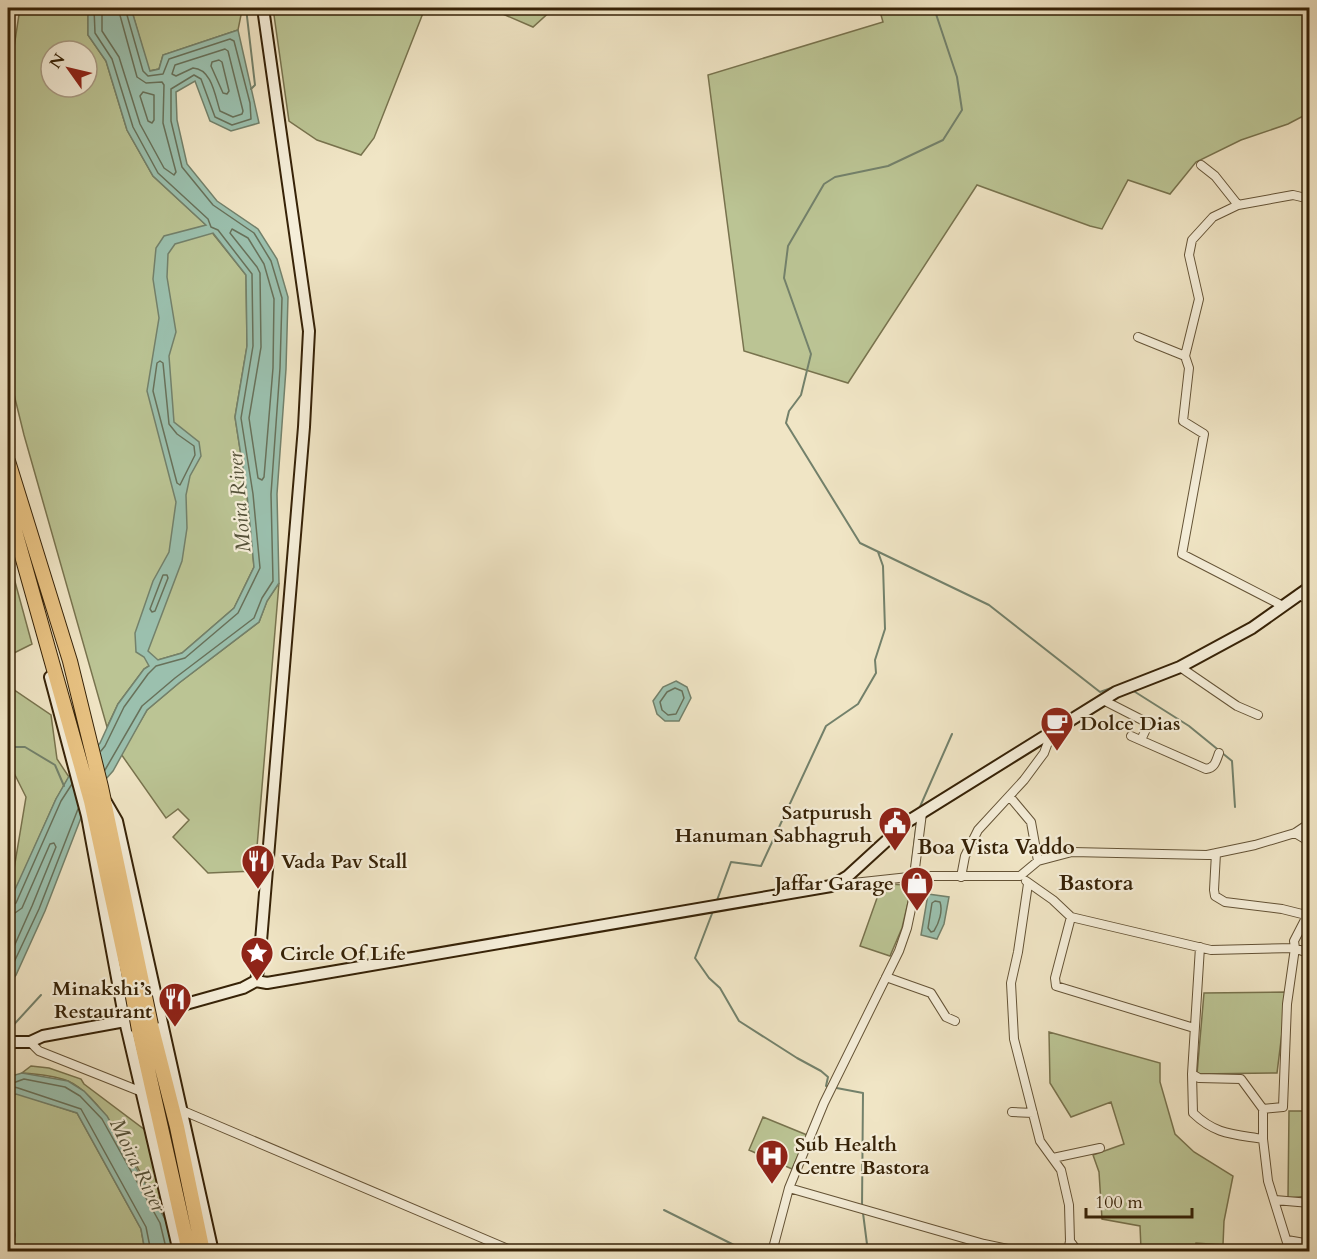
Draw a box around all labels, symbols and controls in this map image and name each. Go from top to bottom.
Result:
north arrow [39,39,99,99]
text: N [44,49,70,73]
water label: Moira River [221,449,258,554]
cafe icon: Dolce Dias [1039,705,1075,752]
place label: Dolce Dias [1080,710,1180,737]
place label: Satpurush Hanuman Sabhagruh [675,799,873,849]
public building icon: Satpurush Hanuman Sabhagruh [877,805,913,852]
district label: Boa Vista Vaddo [917,833,1075,862]
restaurant icon: Vada Pav Stall [240,843,276,890]
place label: Vada Pav Stall [281,848,408,875]
shop icon: Jaffar Garage [899,865,935,912]
district label: Bastora [1058,868,1134,898]
place label: Jaffar Garage [772,870,894,897]
place icon: Circle Of Life [239,935,275,982]
place label: Circle Of Life [280,940,406,967]
place label: Minakshi’s Restaurant [52,975,152,1025]
restaurant icon: Minakshi’s Restaurant [157,981,193,1028]
water label: Moira River [102,1113,173,1218]
place label: Sub Health Centre Bastora [795,1131,930,1181]
hospital icon: Sub Health Centre Bastora [754,1138,790,1185]
scale bar [1086,1181,1192,1219]
text: 100 m [1095,1190,1143,1215]

